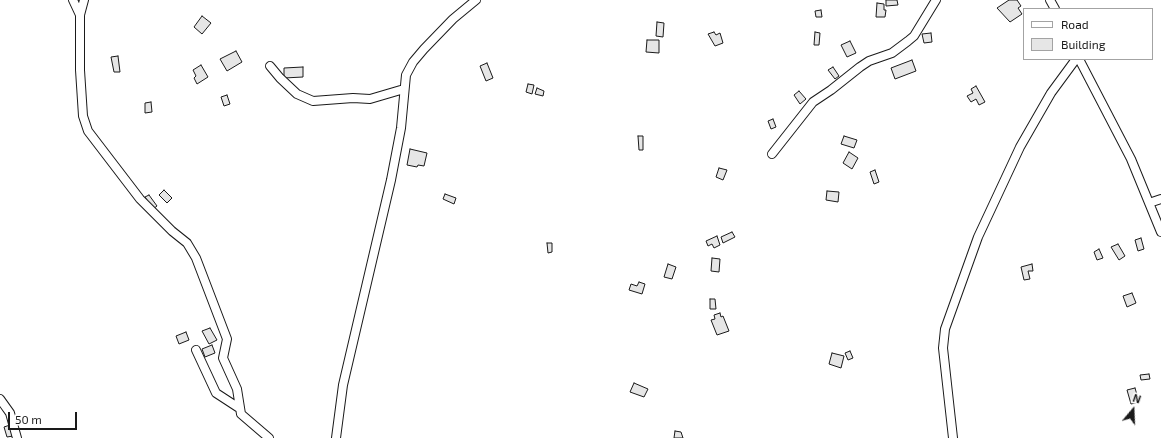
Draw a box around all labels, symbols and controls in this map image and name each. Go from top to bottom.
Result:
legend [1023,8,1153,60]
text: Road [1061,17,1089,31]
text: Building [1061,37,1105,51]
north arrow [1113,390,1153,430]
text: N [1131,391,1143,406]
scale bar [10,404,79,430]
text: 50 m [15,412,42,426]

